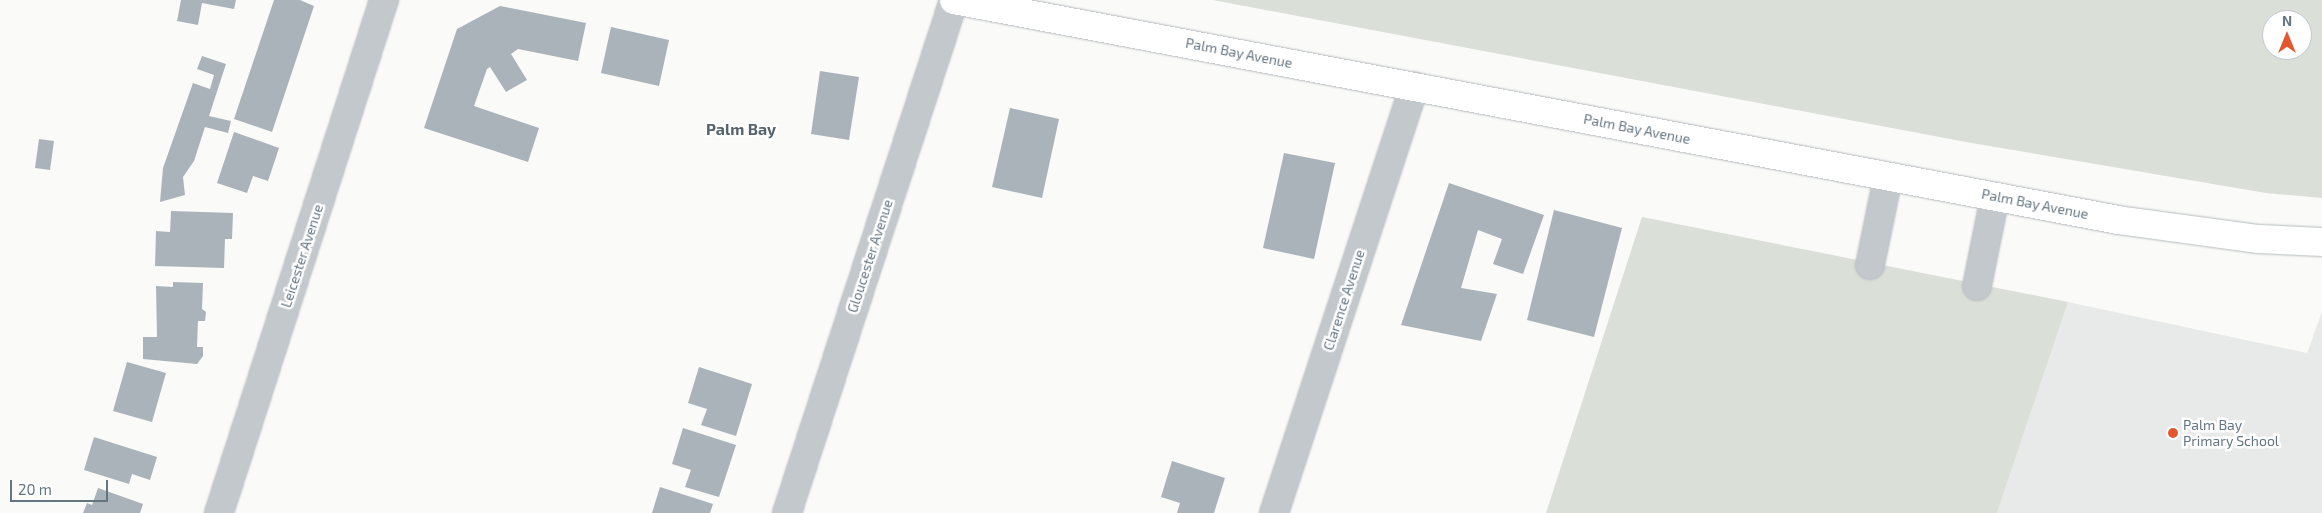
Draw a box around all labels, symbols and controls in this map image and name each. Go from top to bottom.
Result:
north arrow [2262,10,2312,60]
text: N [2282,12,2292,29]
street label: Palm Bay Avenue [1184,34,1294,72]
street label: Palm Bay Avenue [1582,110,1692,148]
district label: Palm Bay [706,119,776,139]
street label: Palm Bay Avenue [1980,185,2090,223]
street label: Gloucester Avenue [844,197,896,315]
street label: Leicester Avenue [277,202,327,310]
street label: Clarence Avenue [1320,247,1368,353]
place label: Palm Bay Primary School [2183,417,2279,450]
marker: Palm Bay Primary School [2167,427,2179,439]
scale bar [12,470,110,502]
text: 20 m [18,480,52,498]

